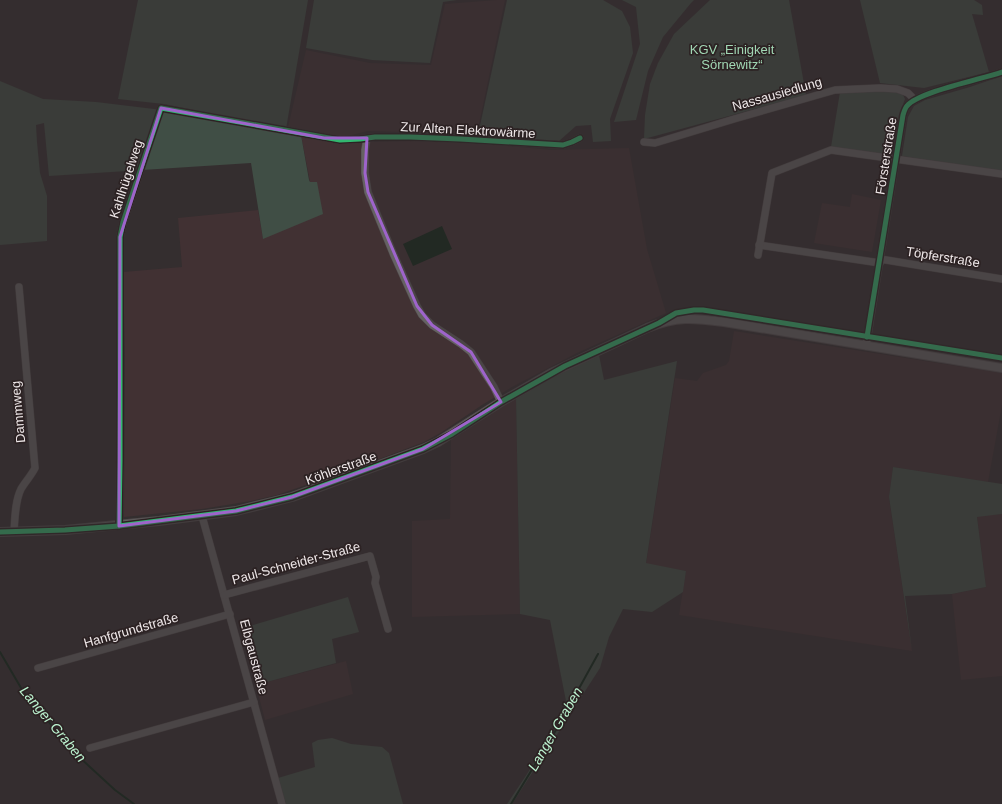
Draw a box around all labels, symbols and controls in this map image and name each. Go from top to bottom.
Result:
park label: KGV „Einigkeit Sörnewitz“ [690,42,775,72]
street label: Nassausiedlung [730,74,824,114]
street label: Försterstraße [872,116,900,196]
street label: Zur Alten Elektrowärme [400,119,536,141]
street label: Kahlhügelweg [106,138,146,220]
street label: Töpferstraße [905,244,981,270]
street label: Dammweg [8,380,28,444]
street label: Köhlerstraße [303,448,379,488]
street label: Paul-Schneider-Straße [230,539,362,587]
street label: Hanfgrundstraße [82,609,180,651]
street label: Elbgaustraße [237,618,271,696]
water label: Langer Graben [17,683,90,765]
water label: Langer Graben [525,684,586,774]

